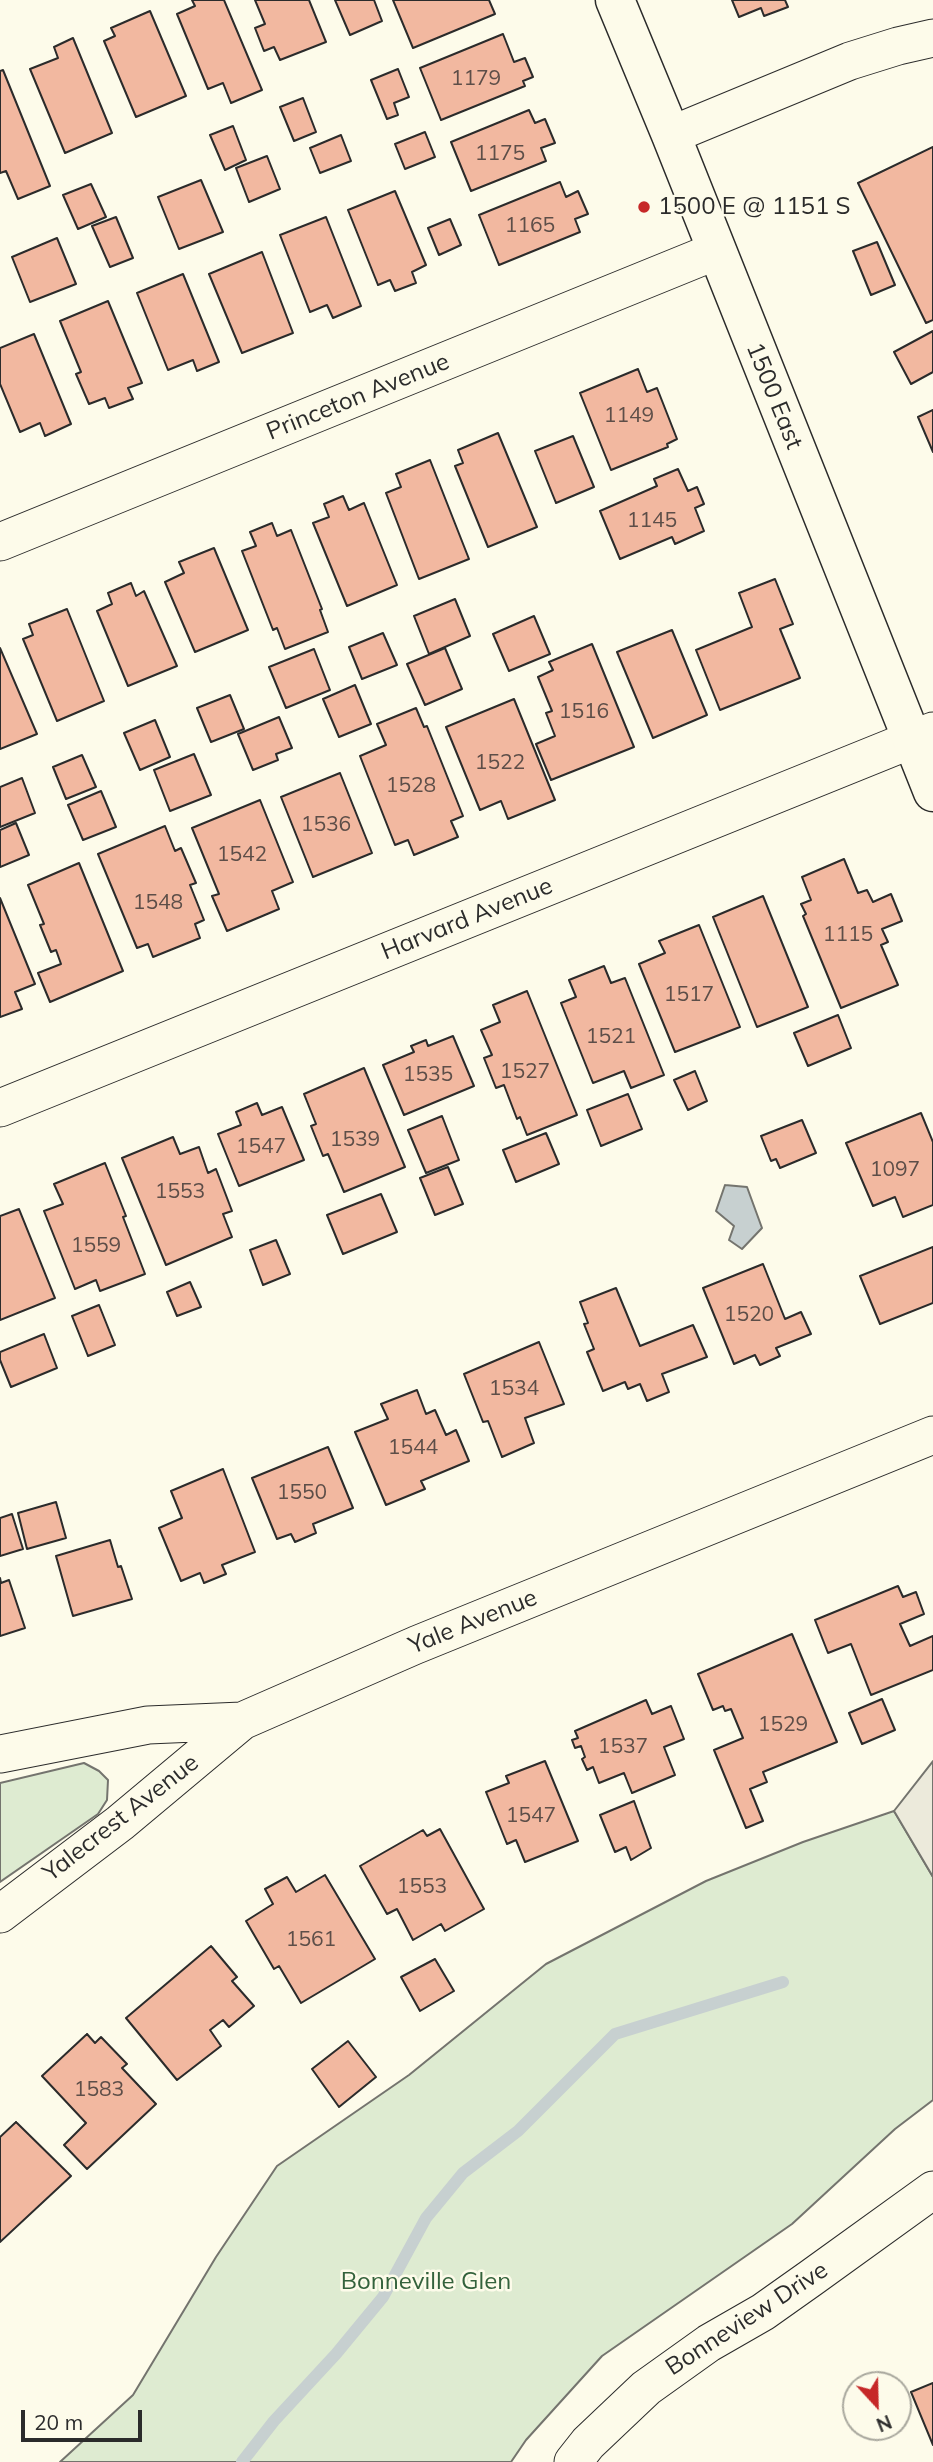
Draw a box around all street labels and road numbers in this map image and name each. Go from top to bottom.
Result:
street label: 1500 East [740,339,808,453]
street label: Princeton Avenue [262,347,454,447]
street label: Harvard Avenue [377,872,557,966]
street label: Yale Avenue [405,1583,541,1661]
street label: Yalecrest Avenue [37,1748,205,1888]
street label: Bonneview Drive [661,2256,833,2382]

